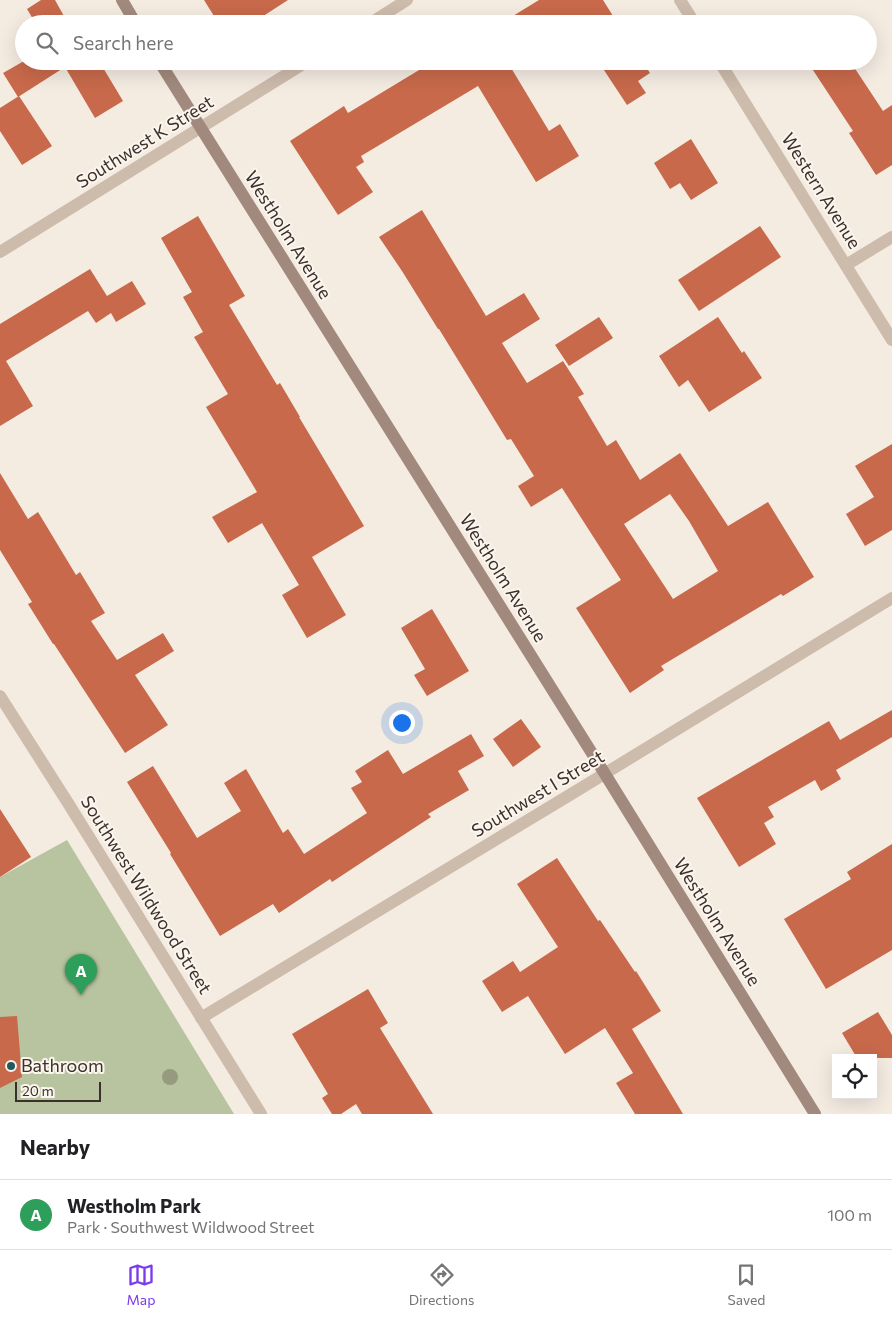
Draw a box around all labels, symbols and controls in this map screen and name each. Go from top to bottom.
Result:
search box [15,15,877,70]
icon: search [33,29,61,57]
text: Search here [73,31,173,54]
street label: Southwest K Street [72,90,217,192]
street label: Western Avenue [777,128,866,252]
street label: Westholm Avenue [241,166,337,303]
street label: Westholm Avenue [456,509,552,646]
your location [389,710,415,736]
street label: Southwest I Street [467,745,608,841]
street label: Southwest Wildwood Street [77,791,217,998]
street label: Westholm Avenue [670,853,766,990]
pin: A [65,954,97,995]
place label: Bathroom [21,1054,104,1076]
map controls [832,1054,877,1099]
button: locate [832,1054,877,1099]
marker: Bathroom [5,1060,17,1072]
scale bar [15,1079,101,1102]
text: 20 m [22,1082,54,1099]
text: Nearby [20,1134,90,1159]
text: Westholm Park [67,1194,201,1217]
text: A [30,1205,42,1224]
text: 100 m [827,1205,872,1224]
text: Park · Southwest Wildwood Street [67,1217,315,1236]
tab: Map [127,1261,155,1308]
tab: Directions [409,1261,474,1308]
tab: Saved [728,1261,765,1308]

